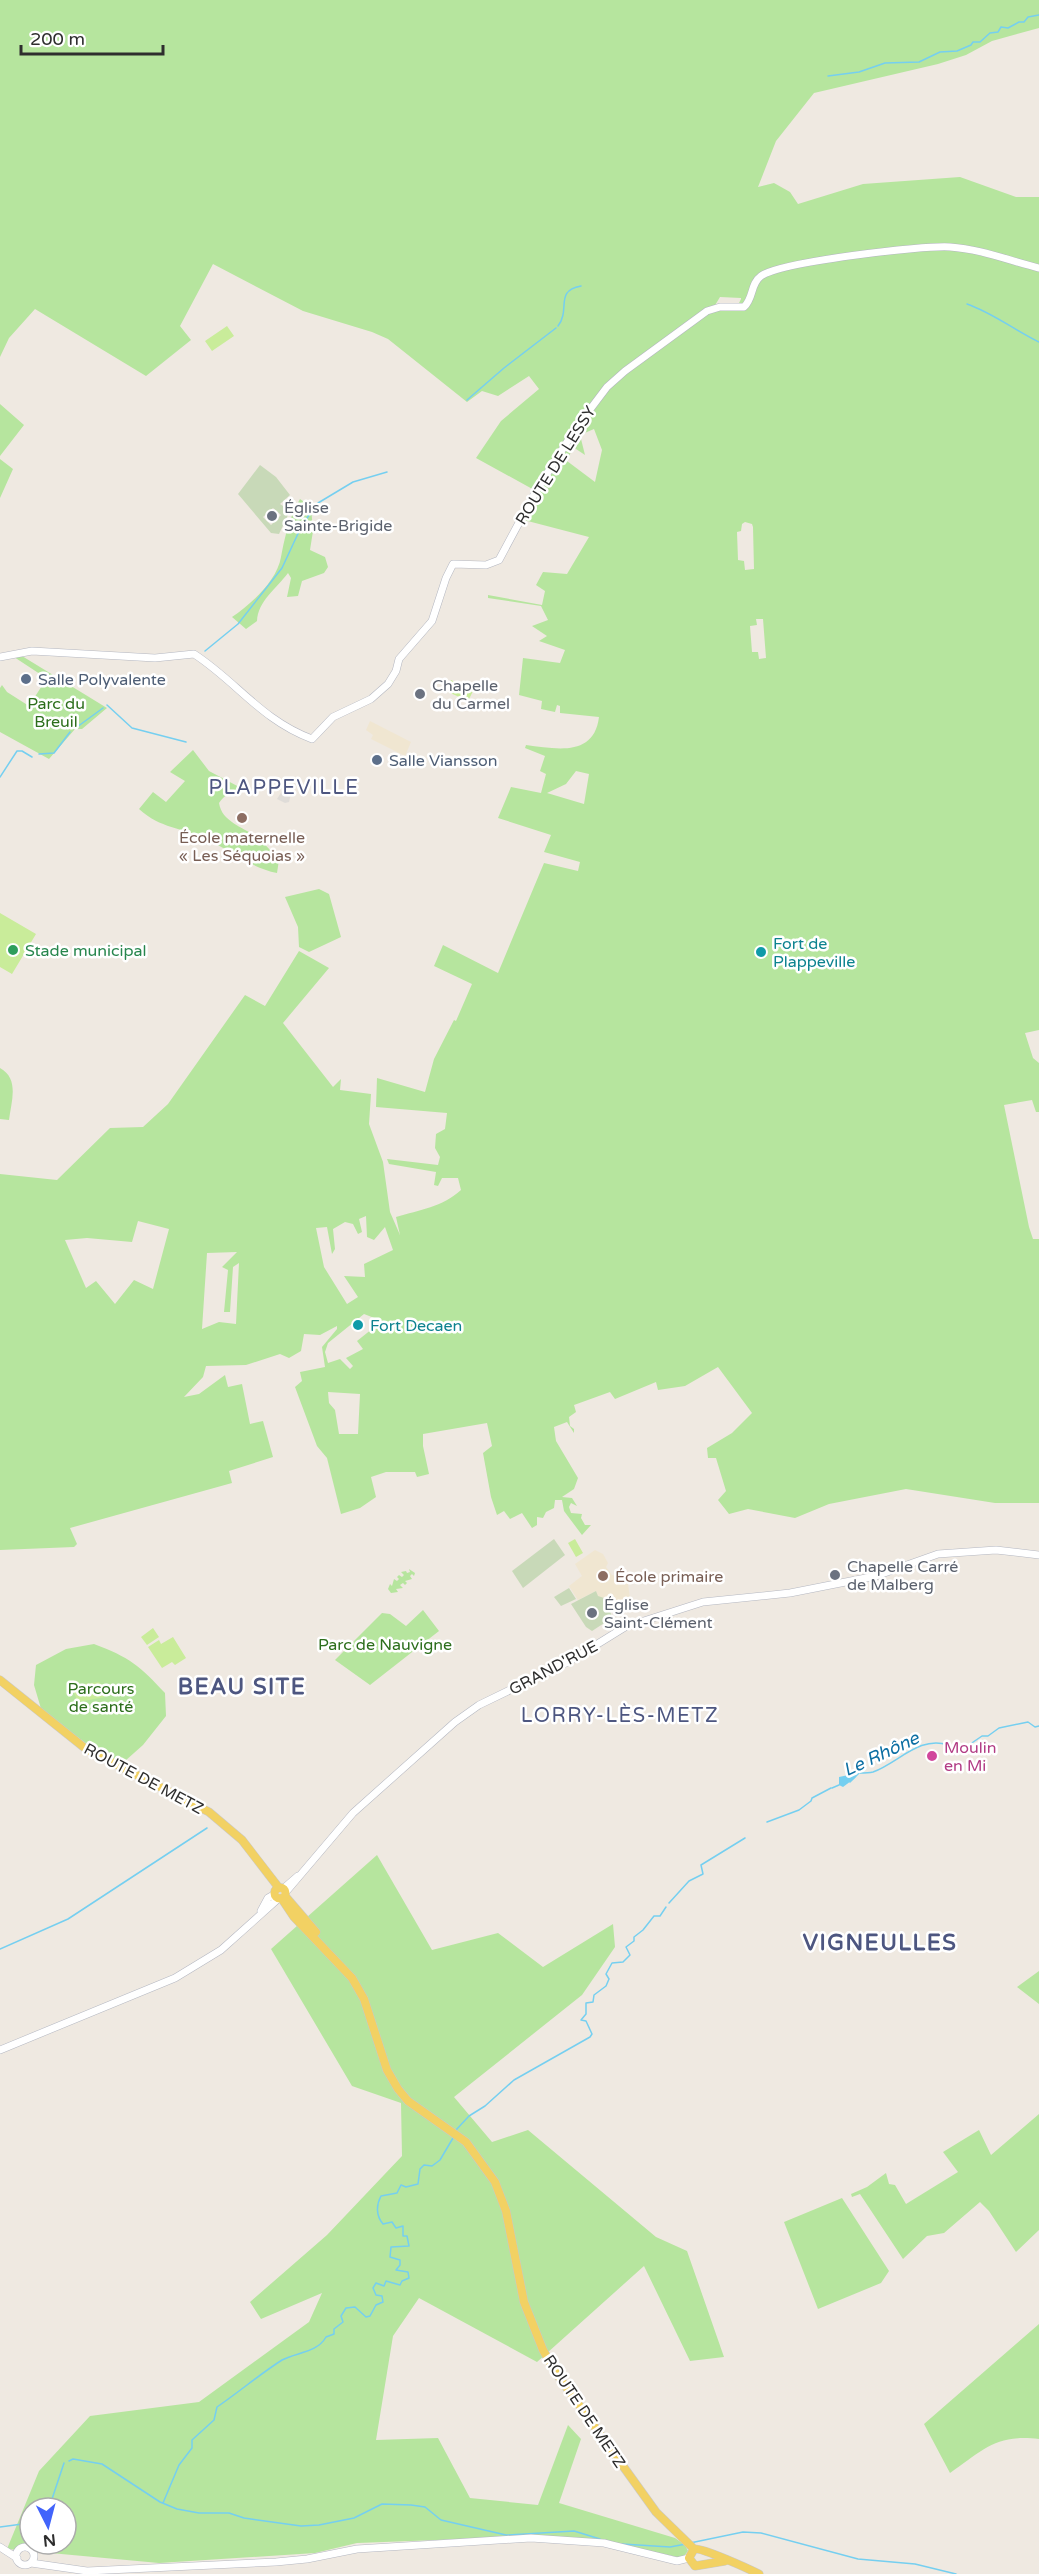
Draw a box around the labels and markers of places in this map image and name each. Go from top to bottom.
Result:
place label: Église Sainte-Brigide [284,498,392,536]
marker: Église Sainte-Brigide [265,509,279,523]
place label: Salle Polyvalente [38,670,166,690]
marker: Salle Polyvalente [19,672,33,686]
place label: Chapelle du Carmel [432,676,510,714]
marker: Chapelle du Carmel [413,687,427,701]
place label: Salle Viansson [389,751,498,771]
marker: Salle Viansson [370,753,384,767]
marker: École maternelle « Les Séquoias » [235,811,249,825]
place label: École maternelle « Les Séquoias » [179,828,305,866]
place label: Fort de Plappeville [773,934,855,972]
place label: Stade municipal [25,941,147,961]
marker: Stade municipal [6,943,20,957]
marker: Fort de Plappeville [754,945,768,959]
place label: Fort Decaen [370,1316,462,1336]
marker: Fort Decaen [351,1318,365,1332]
place label: Chapelle Carré de Malberg [847,1557,958,1595]
place label: École primaire [615,1567,723,1587]
marker: Chapelle Carré de Malberg [828,1568,842,1582]
marker: École primaire [596,1569,610,1583]
place label: Église Saint-Clément [604,1595,713,1633]
marker: Église Saint-Clément [585,1606,599,1620]
place label: Moulin en Mi [944,1738,996,1776]
marker: Moulin en Mi [925,1749,939,1763]

